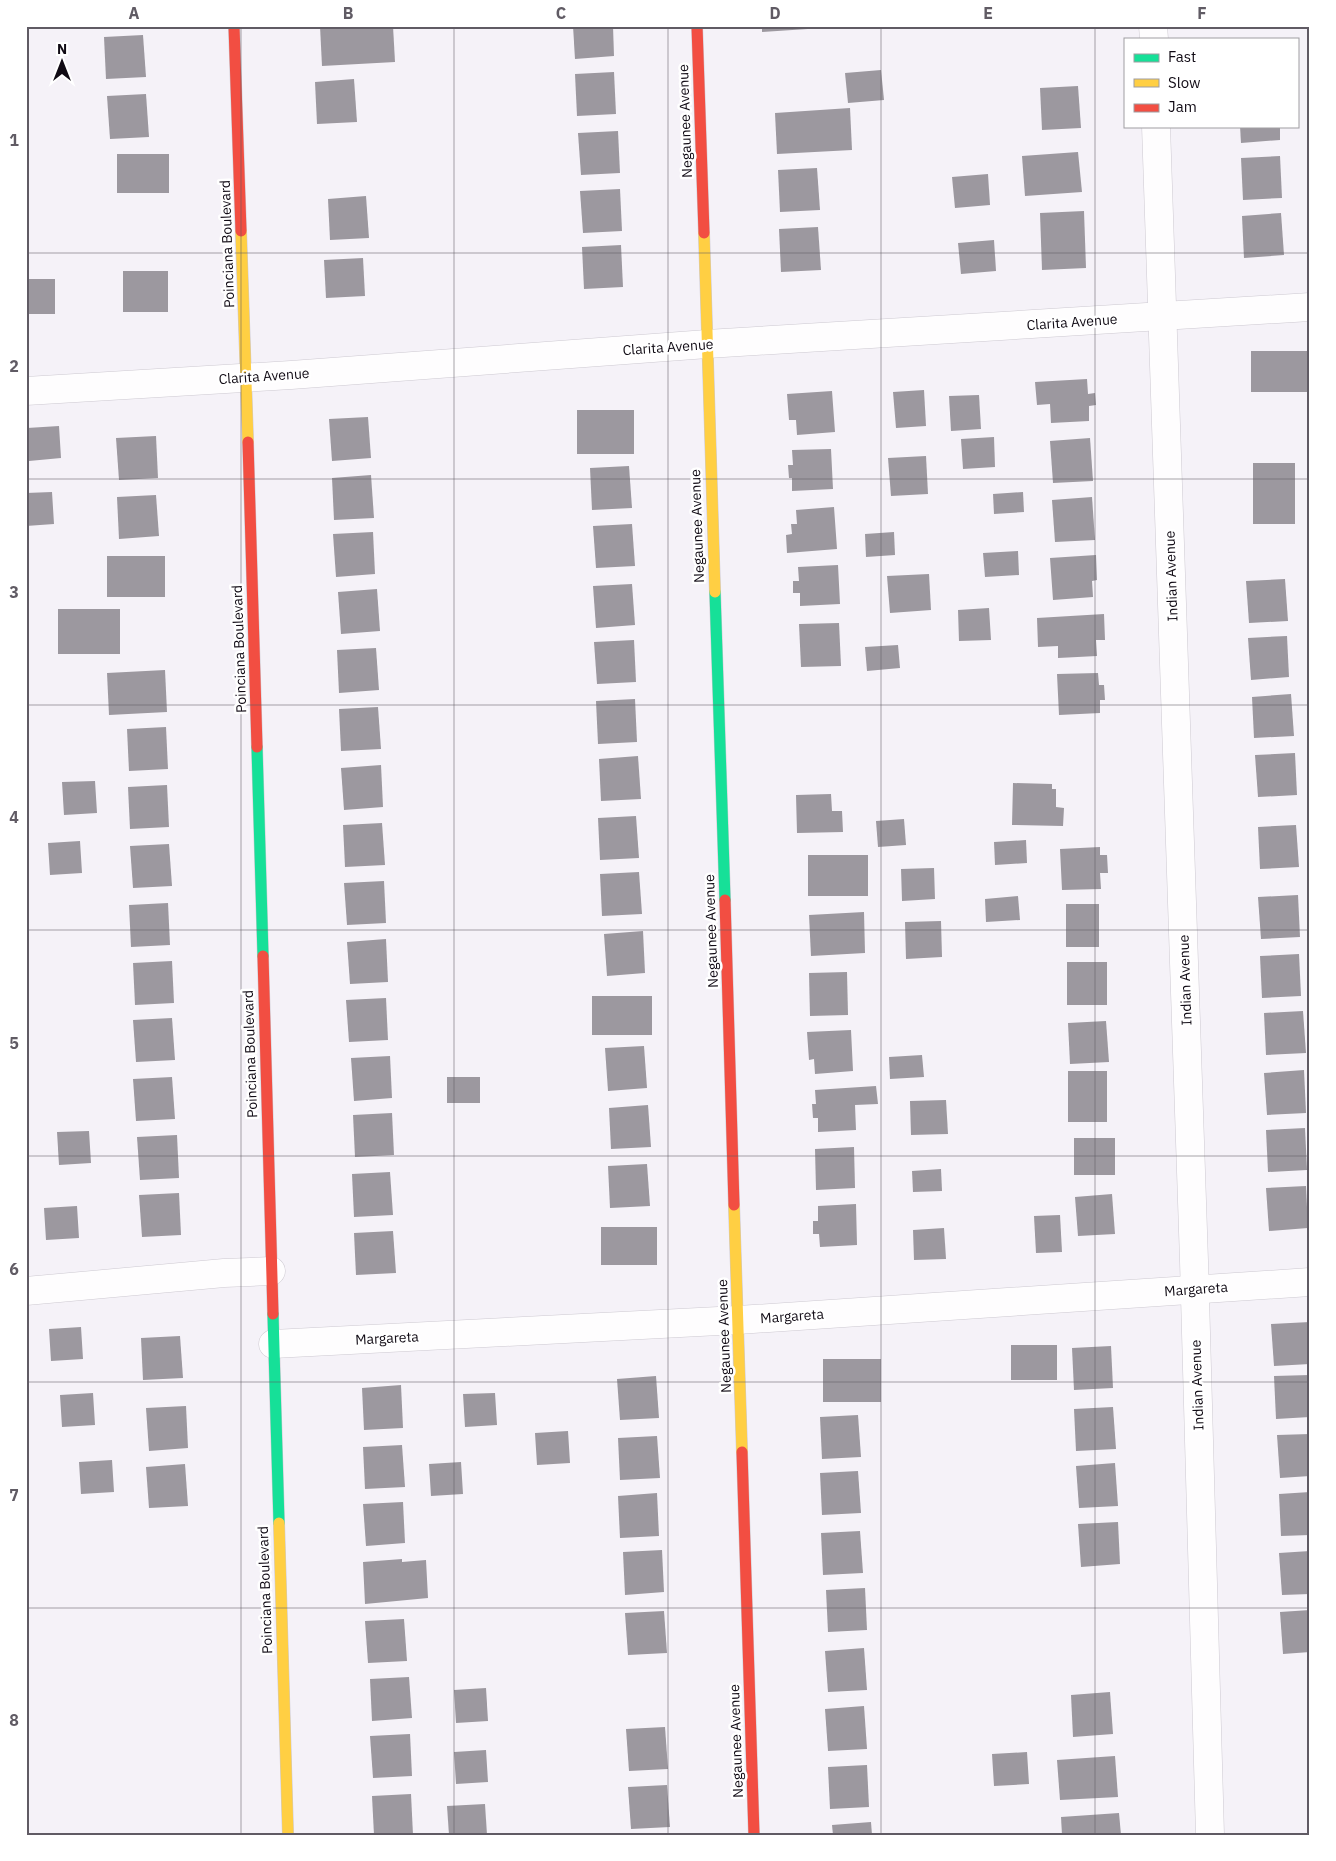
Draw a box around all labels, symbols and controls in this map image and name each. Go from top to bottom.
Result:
text: A [129,3,140,23]
text: B [343,3,354,23]
text: C [556,3,566,23]
text: D [769,3,781,23]
text: E [983,3,993,23]
text: F [1197,3,1207,23]
north arrow [38,38,88,88]
legend [1124,38,1298,128]
text: N [57,40,67,58]
text: Fast [1168,47,1196,66]
street label: Negaunee Avenue [674,64,696,178]
text: Slow [1168,73,1201,92]
text: Jam [1168,97,1197,116]
text: 1 [9,130,19,150]
street label: Poinciana Boulevard [216,180,238,308]
street label: Clarita Avenue [1026,310,1118,334]
street label: Clarita Avenue [622,335,714,359]
text: 2 [9,356,19,376]
street label: Clarita Avenue [218,364,310,388]
street label: Negaunee Avenue [686,469,708,583]
street label: Indian Avenue [1160,530,1182,622]
text: 3 [9,582,19,602]
street label: Poinciana Boulevard [228,585,250,713]
text: 4 [9,807,19,827]
street label: Negaunee Avenue [700,874,722,988]
street label: Indian Avenue [1174,934,1196,1026]
street label: Poinciana Boulevard [239,990,261,1118]
text: 5 [9,1033,19,1053]
text: 6 [9,1259,19,1279]
street label: Margareta [1164,1278,1229,1300]
street label: Negaunee Avenue [713,1279,735,1393]
street label: Margareta [760,1305,825,1327]
street label: Margareta [355,1327,420,1349]
street label: Indian Avenue [1186,1339,1208,1431]
text: 7 [9,1485,19,1505]
street label: Poinciana Boulevard [254,1526,276,1654]
street label: Negaunee Avenue [725,1684,747,1798]
text: 8 [9,1710,19,1730]

